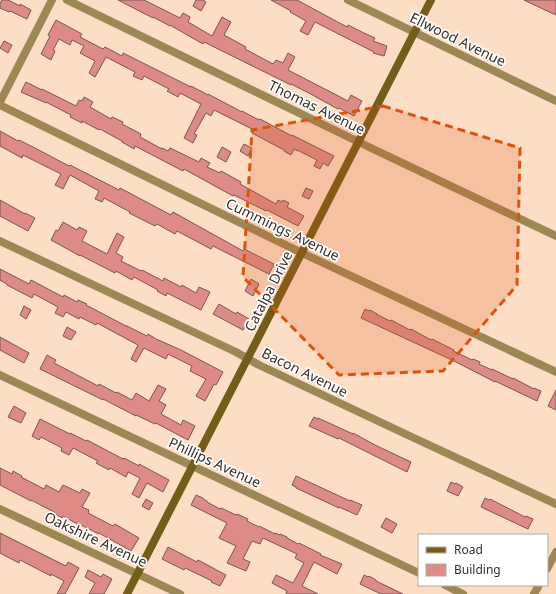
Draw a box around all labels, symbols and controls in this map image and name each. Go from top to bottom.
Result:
street label: Ellwood Avenue [407,8,509,70]
street label: Thomas Avenue [265,75,369,139]
street label: Cummings Avenue [223,193,343,265]
street label: Catalpa Drive [240,247,296,334]
street label: Bacon Avenue [259,343,351,401]
street label: Phillips Avenue [166,432,264,492]
street label: Oakshire Avenue [41,507,151,571]
legend [418,534,548,586]
text: Road [454,541,483,558]
text: Building [454,561,501,578]

